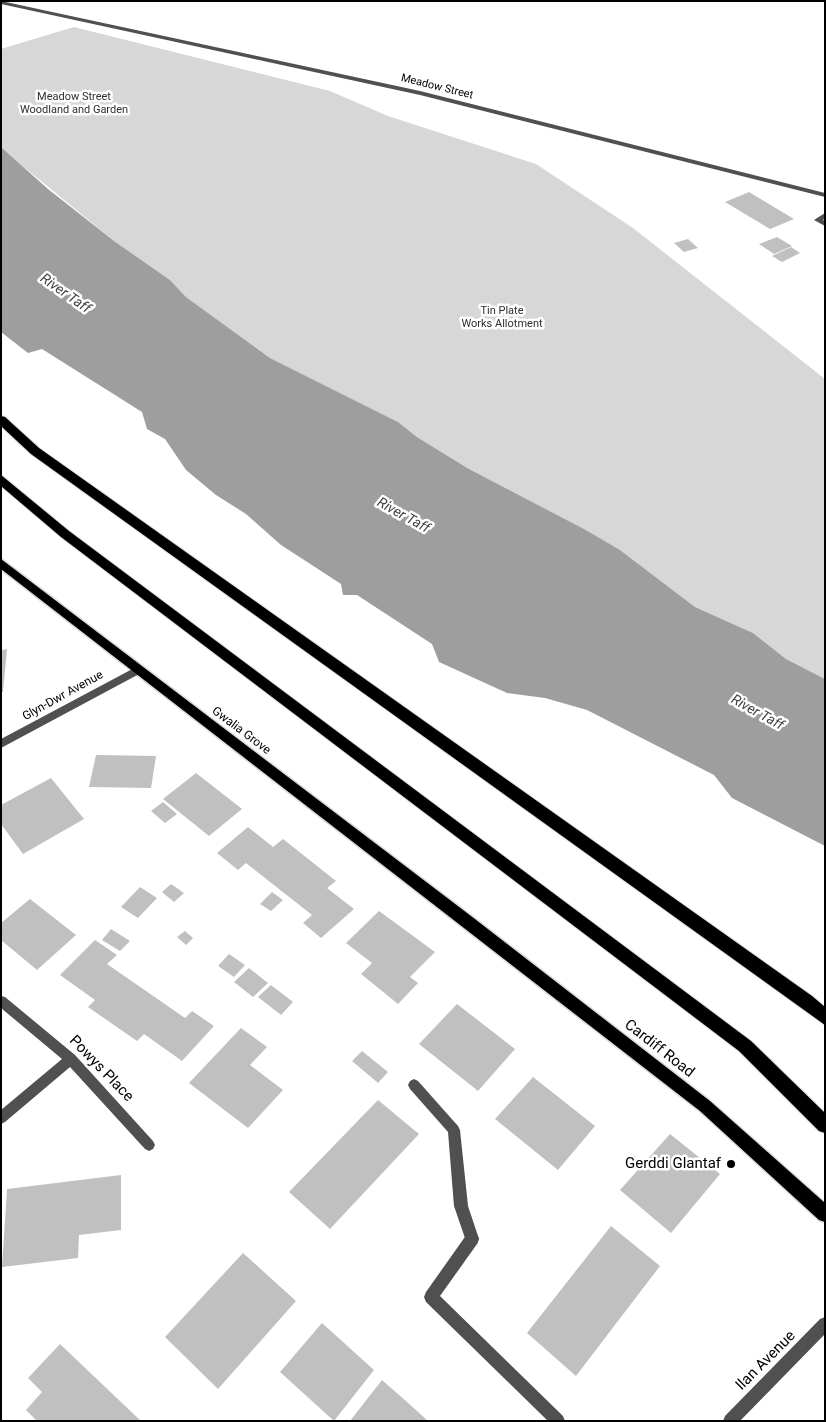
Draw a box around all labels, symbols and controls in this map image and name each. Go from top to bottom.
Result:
street label: Meadow Street [400,72,474,102]
park label: Meadow Street Woodland and Garden [20,90,128,116]
water label: River Taff [37,271,93,317]
park label: Tin Plate Works Allotment [461,304,543,330]
water label: River Taff [374,495,432,537]
street label: Glyn-Dwr Avenue [20,668,106,724]
water label: River Taff [728,692,786,734]
street label: Gwalia Grove [209,704,273,758]
street label: Cardiff Road [621,1016,697,1082]
street label: Powys Place [65,1032,137,1106]
place label: Gerddi Glantaf [625,1155,721,1173]
marker: Gerddi Glantaf [725,1158,737,1170]
street label: Ilan Avenue [732,1327,800,1395]

